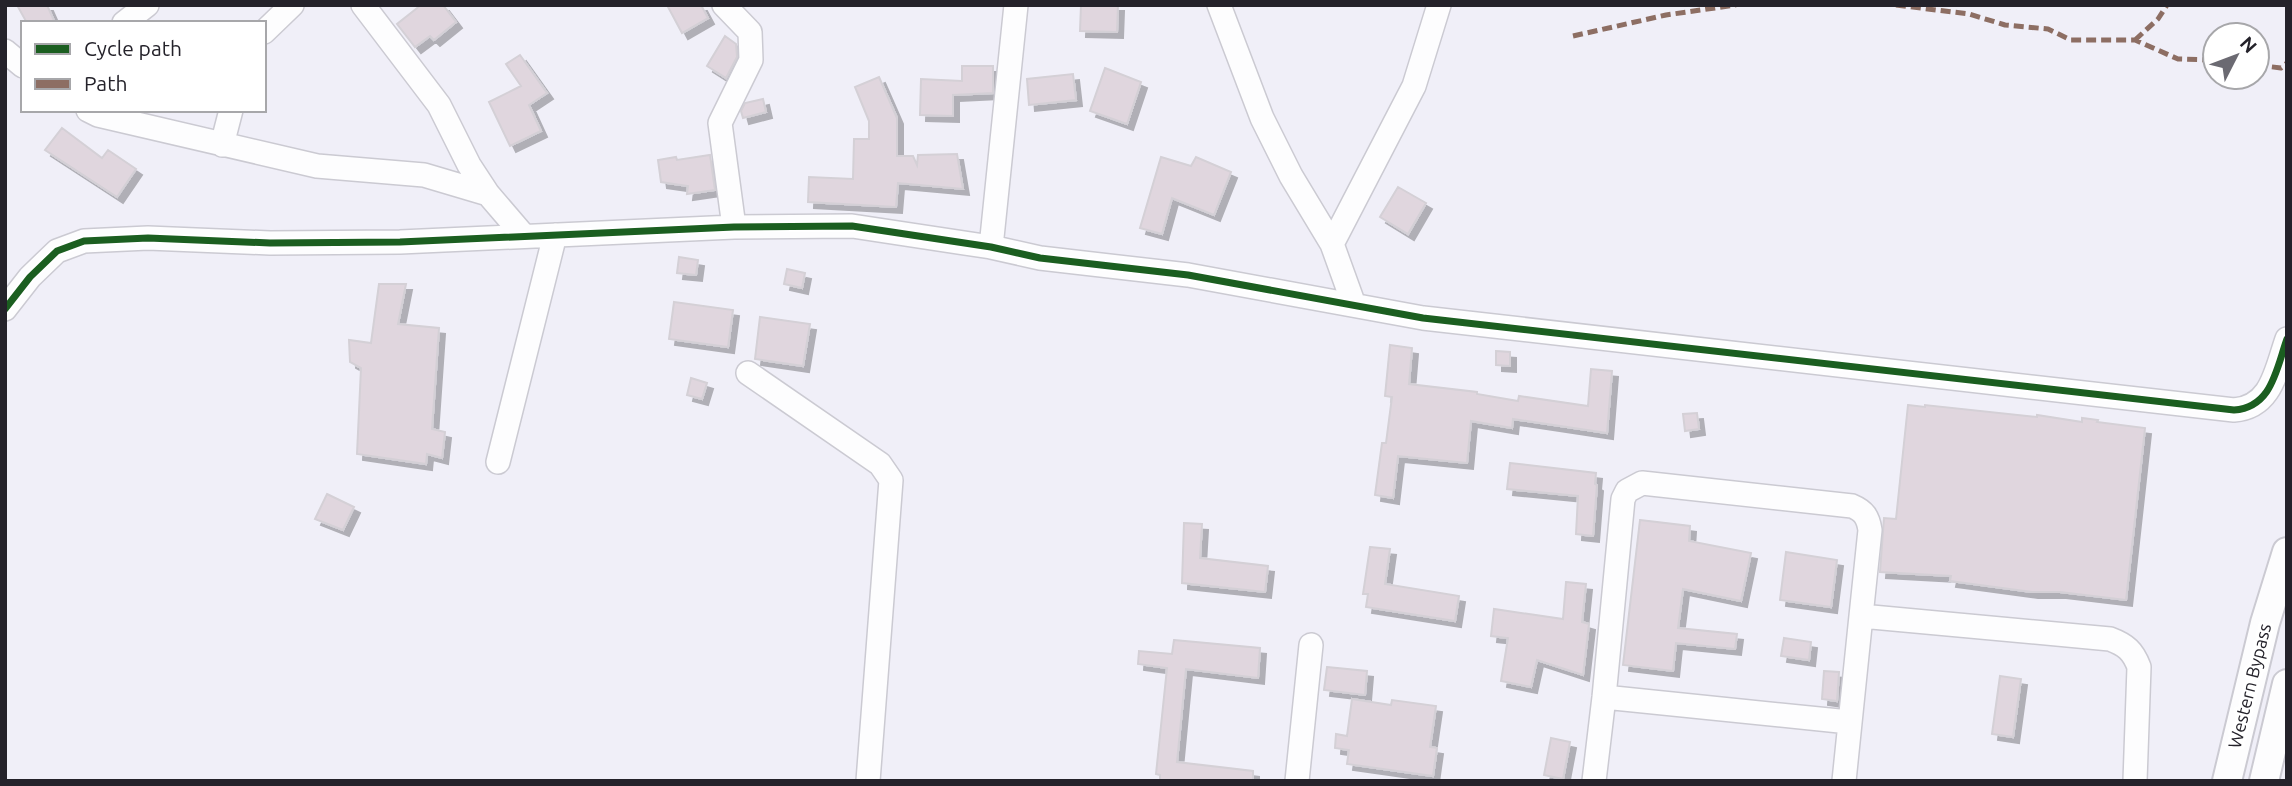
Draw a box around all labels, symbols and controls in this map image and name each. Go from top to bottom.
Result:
legend [21,21,266,112]
north arrow [2201,21,2271,91]
text: N [2236,32,2262,57]
text: Cycle path [84,36,182,60]
text: Path [84,71,127,95]
street label: Western Bypass [2224,621,2274,750]

